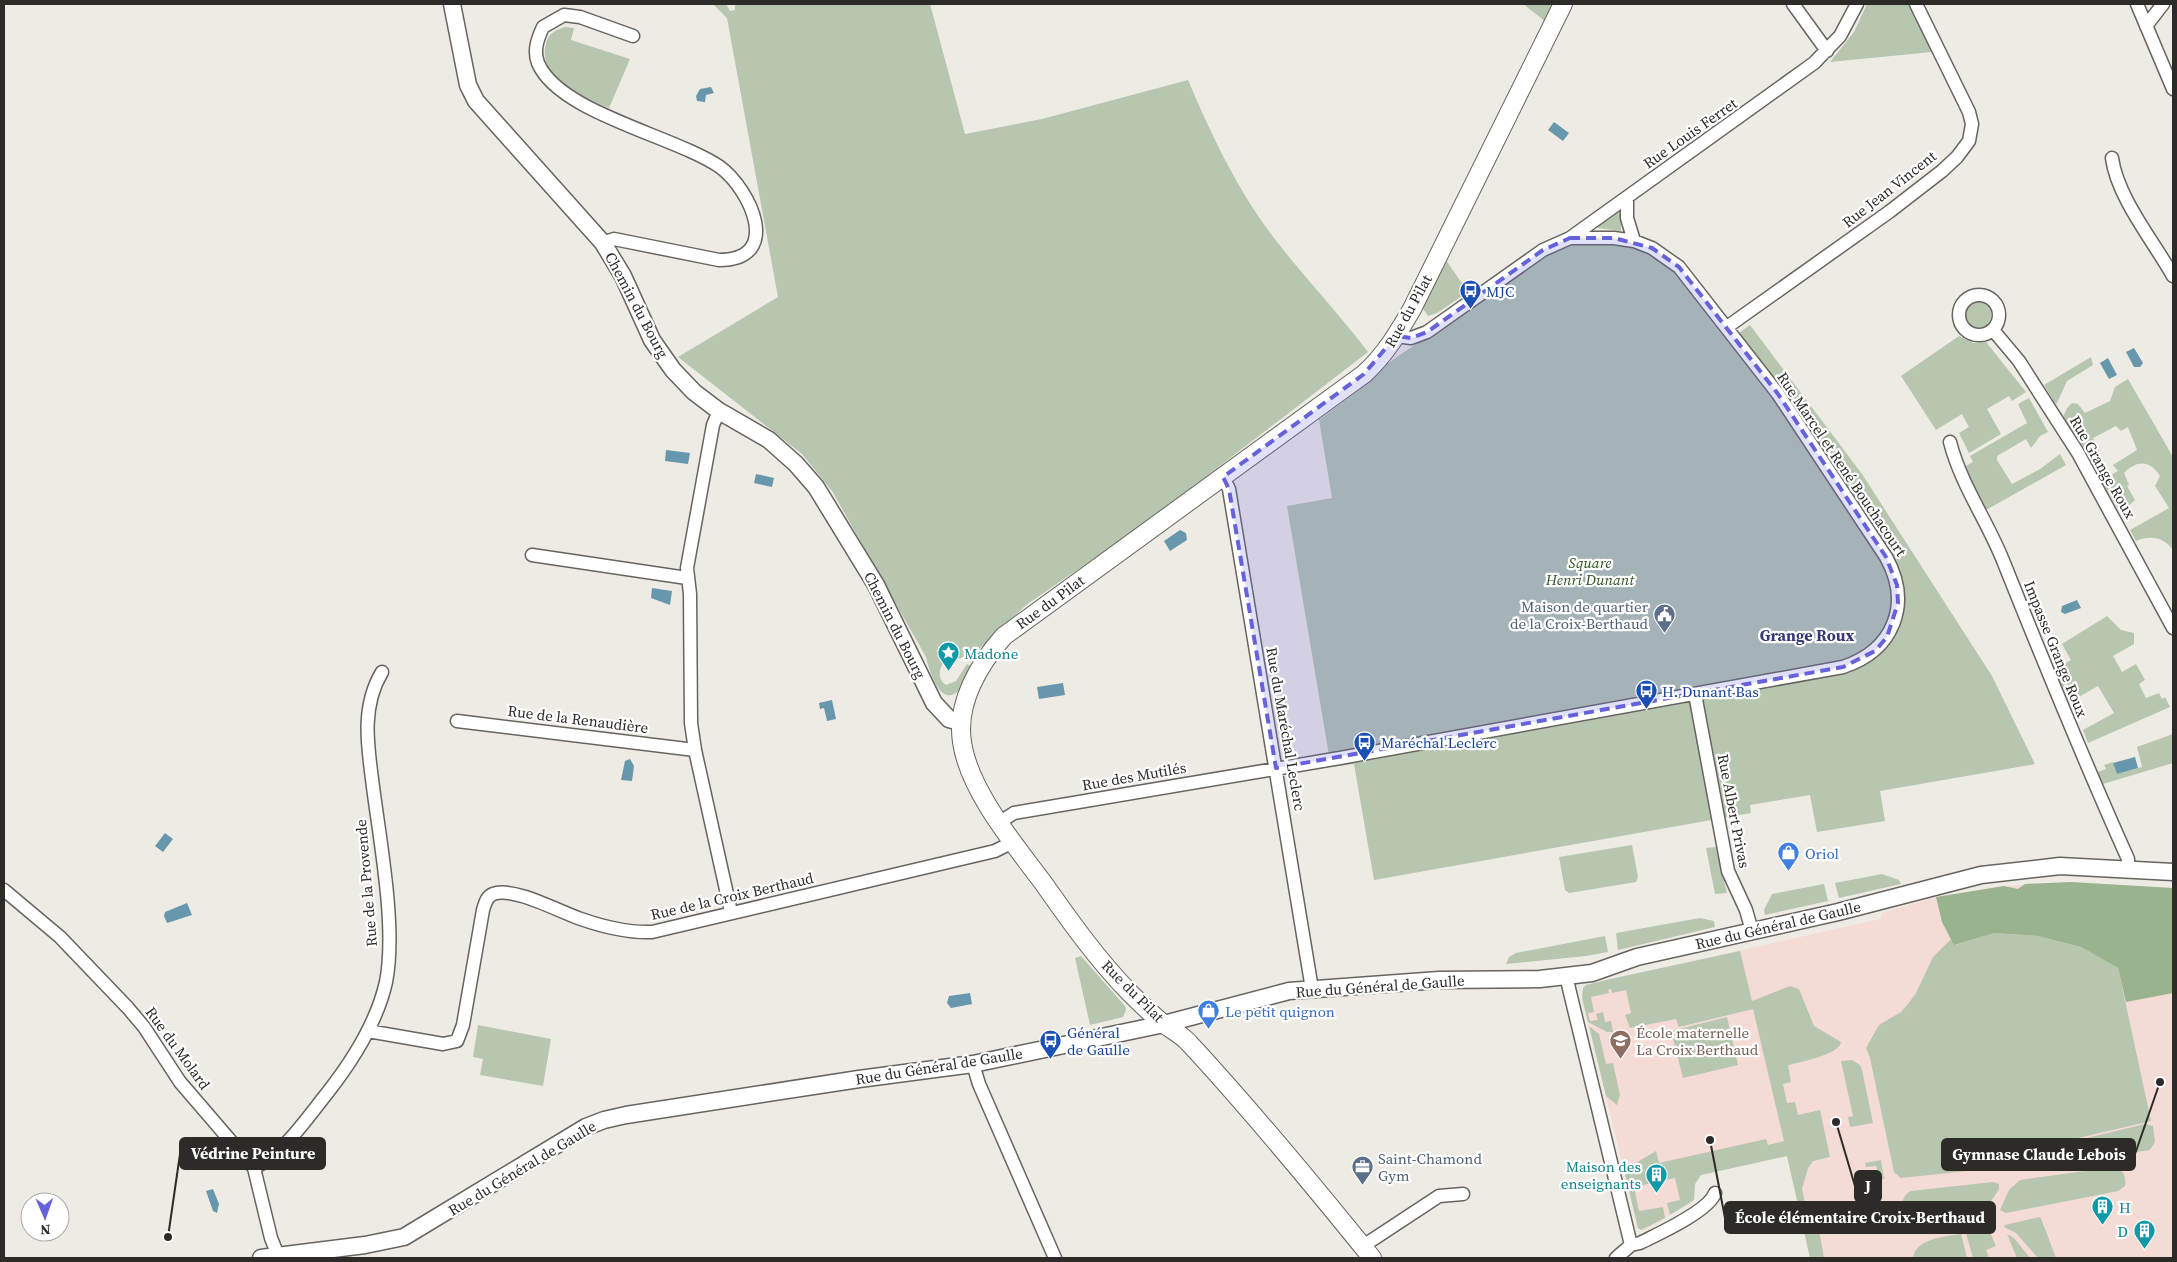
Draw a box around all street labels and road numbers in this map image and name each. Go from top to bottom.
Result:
street label: Rue Louis Ferret [1639,93,1741,173]
street label: Rue Jean Vincent [1838,146,1940,232]
street label: Chemin du Bourg [600,248,674,362]
street label: Rue du Pilat [1379,271,1437,351]
street label: Rue Marcel et René Bouchacourt [1772,368,1912,560]
street label: Rue Grange Roux [2065,412,2141,522]
street label: Chemin du Bourg [859,568,931,682]
street label: Rue du Pilat [1011,570,1089,634]
street label: Impasse Grange Roux [2019,578,2093,721]
street label: Rue du Maréchal Leclerc [1261,646,1311,812]
street label: Rue de la Renaudière [506,700,650,738]
street label: Rue Albert Privas [1713,752,1755,870]
street label: Rue des Mutilés [1080,757,1188,795]
street label: Rue de la Provende [350,818,382,948]
street label: Rue de la Croix Berthaud [649,867,816,925]
street label: Rue du Général de Gaulle [1693,896,1863,954]
street label: Rue du Pilat [1097,955,1169,1027]
street label: Rue du Général de Gaulle [1295,970,1465,1002]
street label: Rue du Molard [141,1002,216,1094]
street label: Rue du Général de Gaulle [854,1042,1025,1090]
street label: Rue du Général de Gaulle [444,1115,600,1221]

